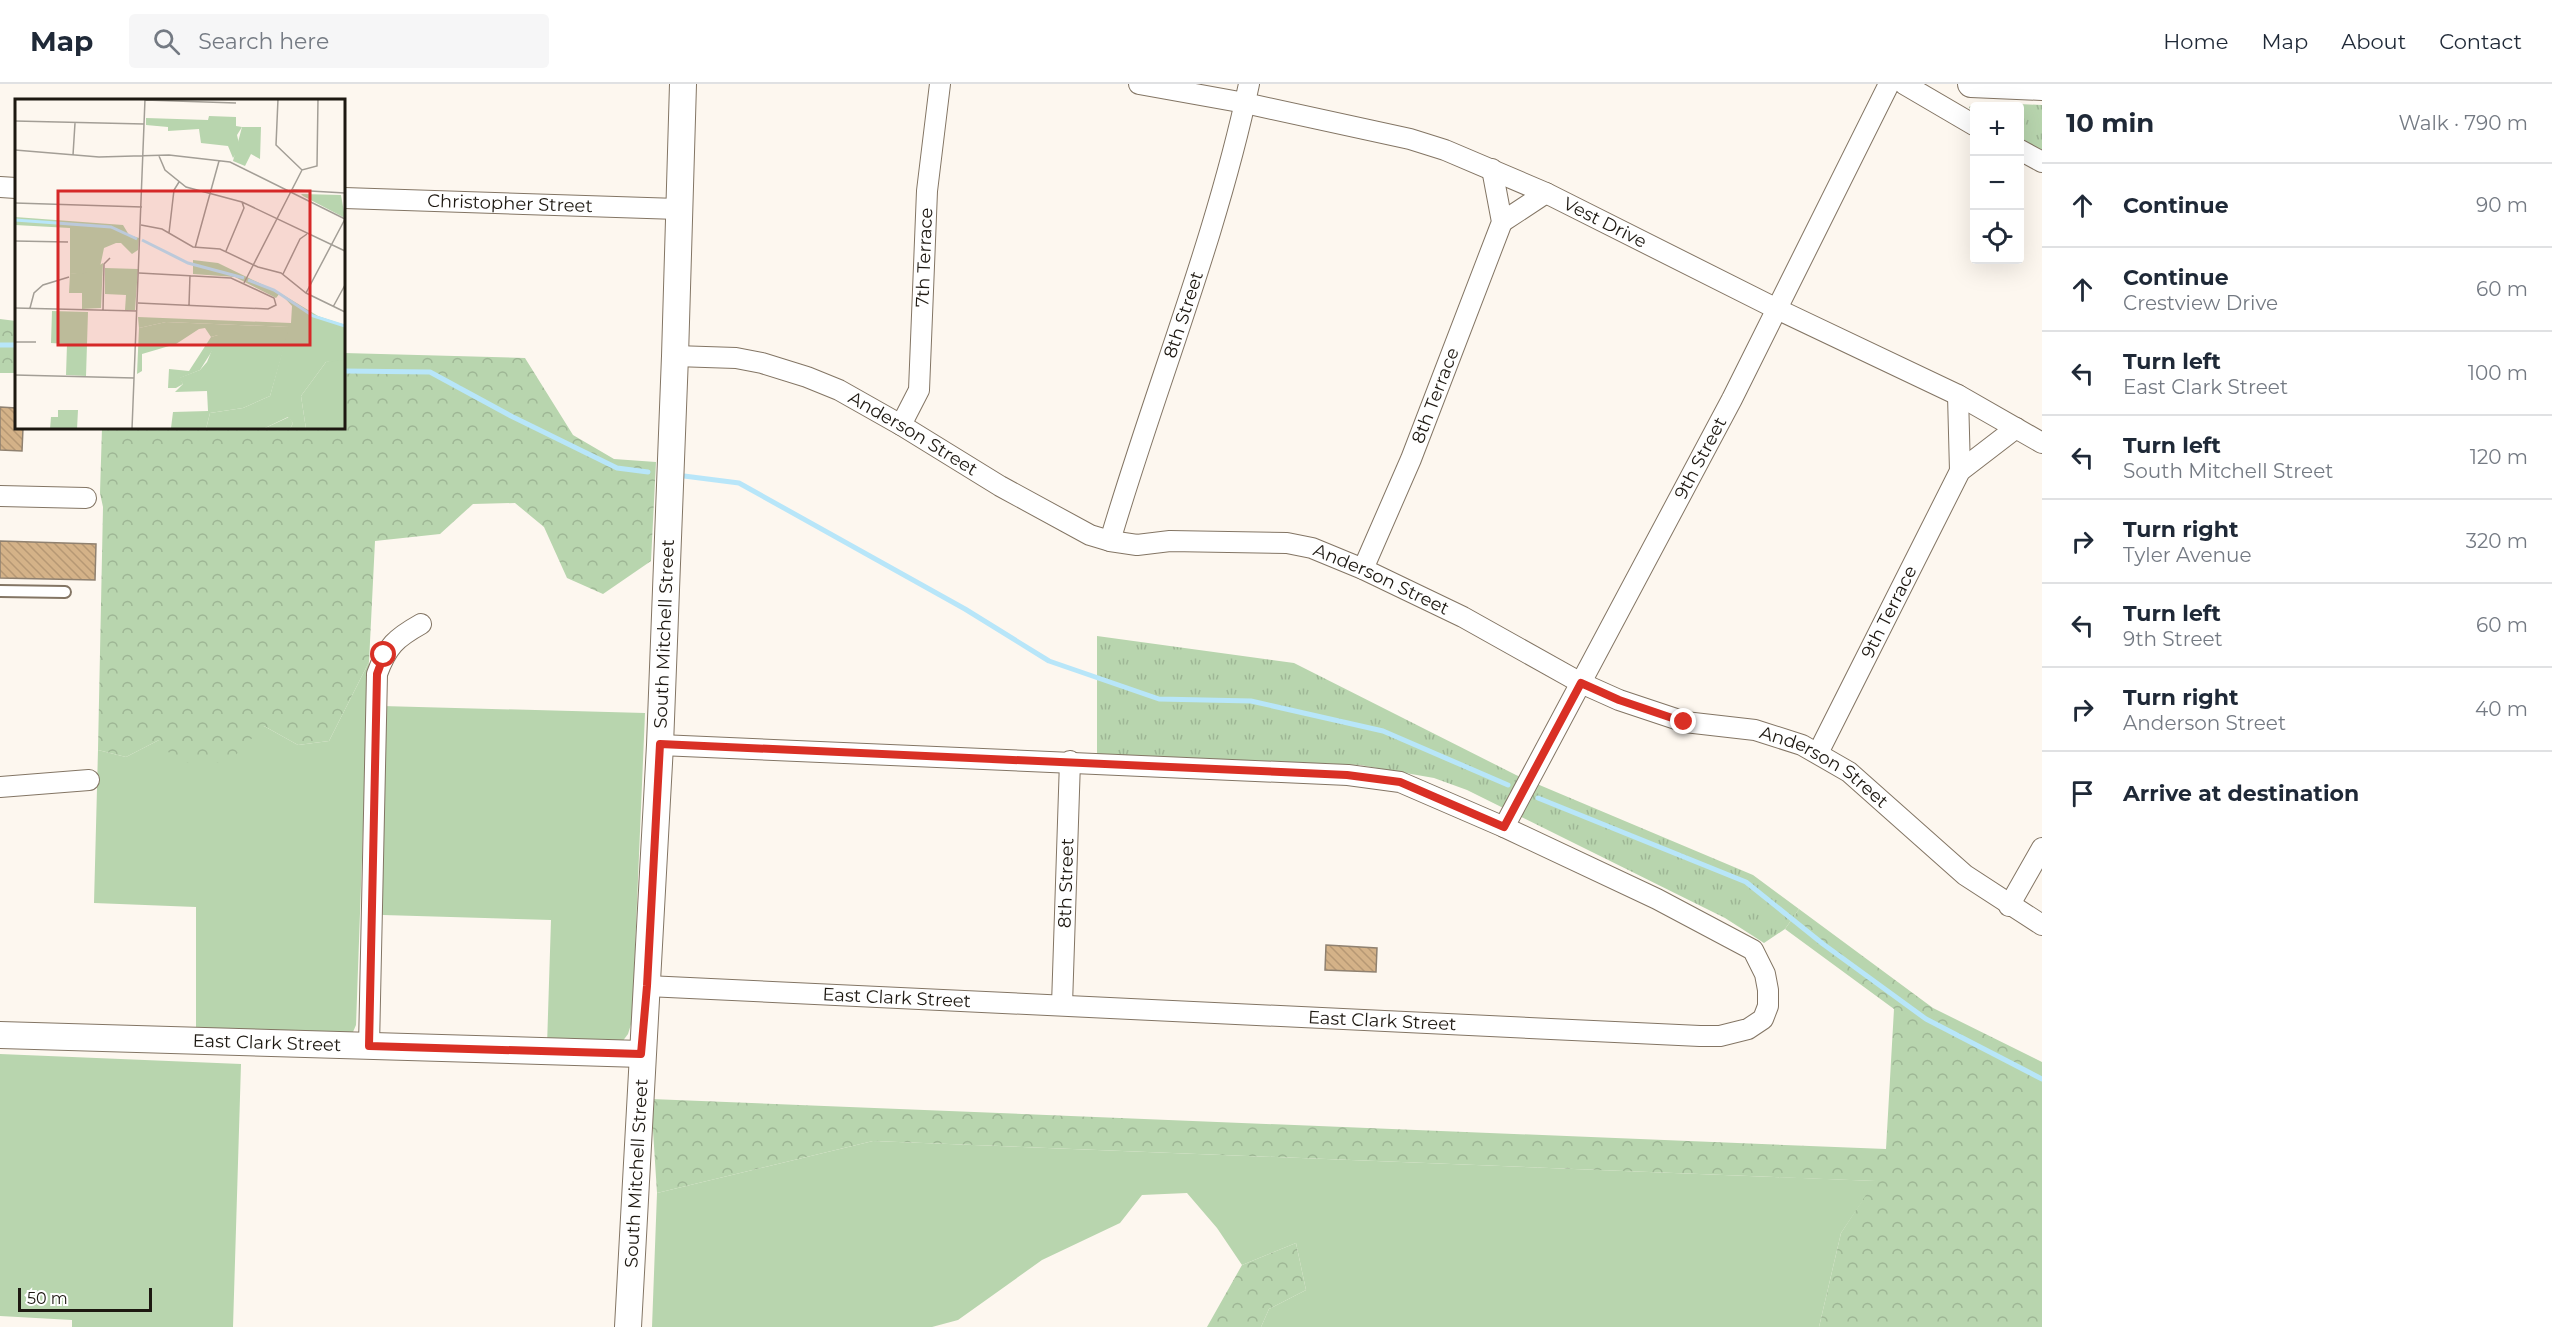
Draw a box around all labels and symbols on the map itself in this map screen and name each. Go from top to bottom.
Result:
inset map [15,99,345,429]
street label: Christopher Street [427,190,593,217]
street label: Vest Drive [1560,192,1650,253]
street label: 7th Terrace [911,207,937,308]
street label: 8th Street [1159,268,1208,361]
street label: 8th Terrace [1407,344,1464,447]
street label: Anderson Street [844,387,982,481]
street label: 9th Street [1670,413,1731,503]
street label: South Mitchell Street [650,539,679,729]
street label: Anderson Street [1310,539,1453,620]
street label: 9th Terrace [1857,562,1922,662]
route start [370,641,396,667]
route end [1670,708,1696,734]
street label: Anderson Street [1757,721,1893,813]
street label: 8th Street [1054,838,1078,928]
street label: East Clark Street [822,983,971,1012]
street label: East Clark Street [1307,1006,1457,1035]
street label: East Clark Street [192,1030,341,1056]
street label: South Mitchell Street [620,1078,653,1268]
scale bar [18,1285,152,1312]

